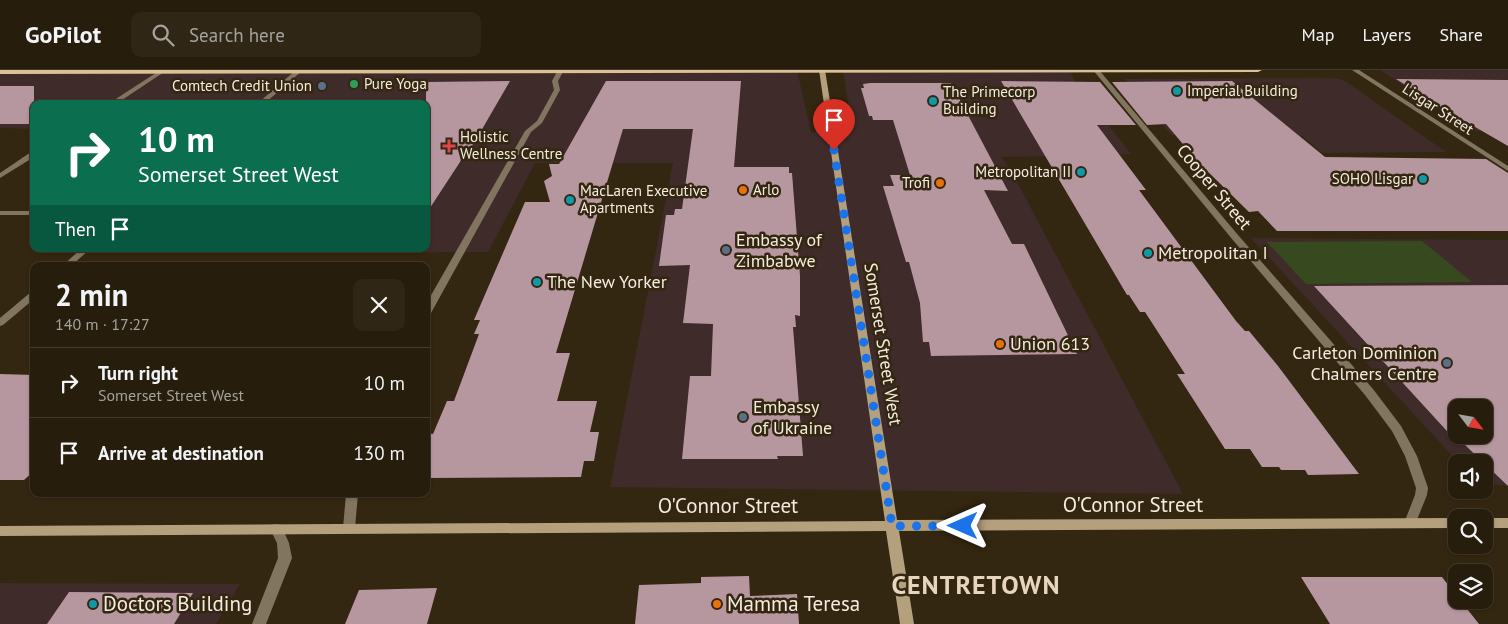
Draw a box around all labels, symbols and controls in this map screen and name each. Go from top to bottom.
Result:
search box [131,12,481,57]
text: GoPilot [25,19,101,50]
icon: search [149,21,177,49]
text: Search here [189,23,285,47]
text: Map [1302,23,1334,46]
text: Layers [1362,23,1411,46]
text: Share [1439,23,1483,46]
place label: Pure Yoga [364,74,427,93]
place label: Comtech Credit Union [172,76,312,95]
marker: Pure Yoga [348,78,360,90]
street label: Lisgar Street [1399,79,1477,139]
marker: Comtech Credit Union [316,80,328,92]
place label: Imperial Building [1187,81,1298,100]
place label: The Primecorp Building [943,82,1035,118]
marker: Imperial Building [1171,85,1183,97]
marker: The Primecorp Building [927,95,939,107]
pin [813,99,855,150]
icon: arrive [820,106,848,134]
text: 10 m [138,116,215,162]
icon: right [55,120,120,185]
place label: Holistic Wellness Centre [460,127,562,163]
marker: Holistic Wellness Centre [442,139,456,153]
street label: Cooper Street [1172,139,1257,234]
text: Somerset Street West [138,160,339,188]
place label: Metropolitan II [975,162,1071,181]
marker: Metropolitan II [1075,166,1087,178]
place label: SOHO Lisgar [1332,169,1413,188]
place label: Trofi [902,173,930,192]
marker: SOHO Lisgar [1417,173,1429,185]
marker: Trofi [934,177,946,189]
place label: Arlo [753,180,779,199]
place label: MacLaren Executive Apartments [580,181,707,217]
marker: Arlo [737,184,749,196]
marker: MacLaren Executive Apartments [564,194,576,206]
icon: arrive [106,215,134,243]
text: Then [55,217,96,241]
place label: Embassy of Zimbabwe [736,228,823,272]
place label: Metropolitan I [1158,241,1268,264]
marker: Embassy of Zimbabwe [720,244,732,256]
marker: Metropolitan I [1142,247,1154,259]
street label: Somerset Street West [859,261,908,427]
place label: The New Yorker [547,270,667,293]
text: 2 min [55,275,128,314]
marker: The New Yorker [531,276,543,288]
button: close [353,279,405,331]
text: 140 m · 17:27 [55,314,150,334]
place label: Union 613 [1010,332,1090,355]
marker: Union 613 [994,338,1006,350]
place label: Carleton Dominion Chalmers Centre [1292,341,1437,385]
marker: Carleton Dominion Chalmers Centre [1441,357,1453,369]
text: Turn right [98,361,178,385]
icon: right [55,369,83,397]
text: 10 m [364,371,405,395]
text: Somerset Street West [98,385,244,405]
place label: Embassy of Ukraine [753,395,832,439]
north arrow [1448,399,1492,444]
map controls [1448,399,1493,609]
marker: Embassy of Ukraine [737,411,749,423]
icon: arrive [55,439,83,467]
text: Arrive at destination [98,441,264,465]
text: 130 m [353,441,405,465]
button: sound [1448,454,1493,499]
street label: O'Connor Street [1063,491,1203,518]
street label: O'Connor Street [658,492,798,519]
position arrow [936,499,988,551]
button: search [1448,509,1493,554]
button: layers [1448,564,1493,609]
district label: CENTRETOWN [891,568,1061,601]
place label: Doctors Building [103,590,252,617]
place label: Mamma Teresa [727,590,860,617]
marker: Doctors Building [87,598,99,610]
marker: Mamma Teresa [711,598,723,610]

